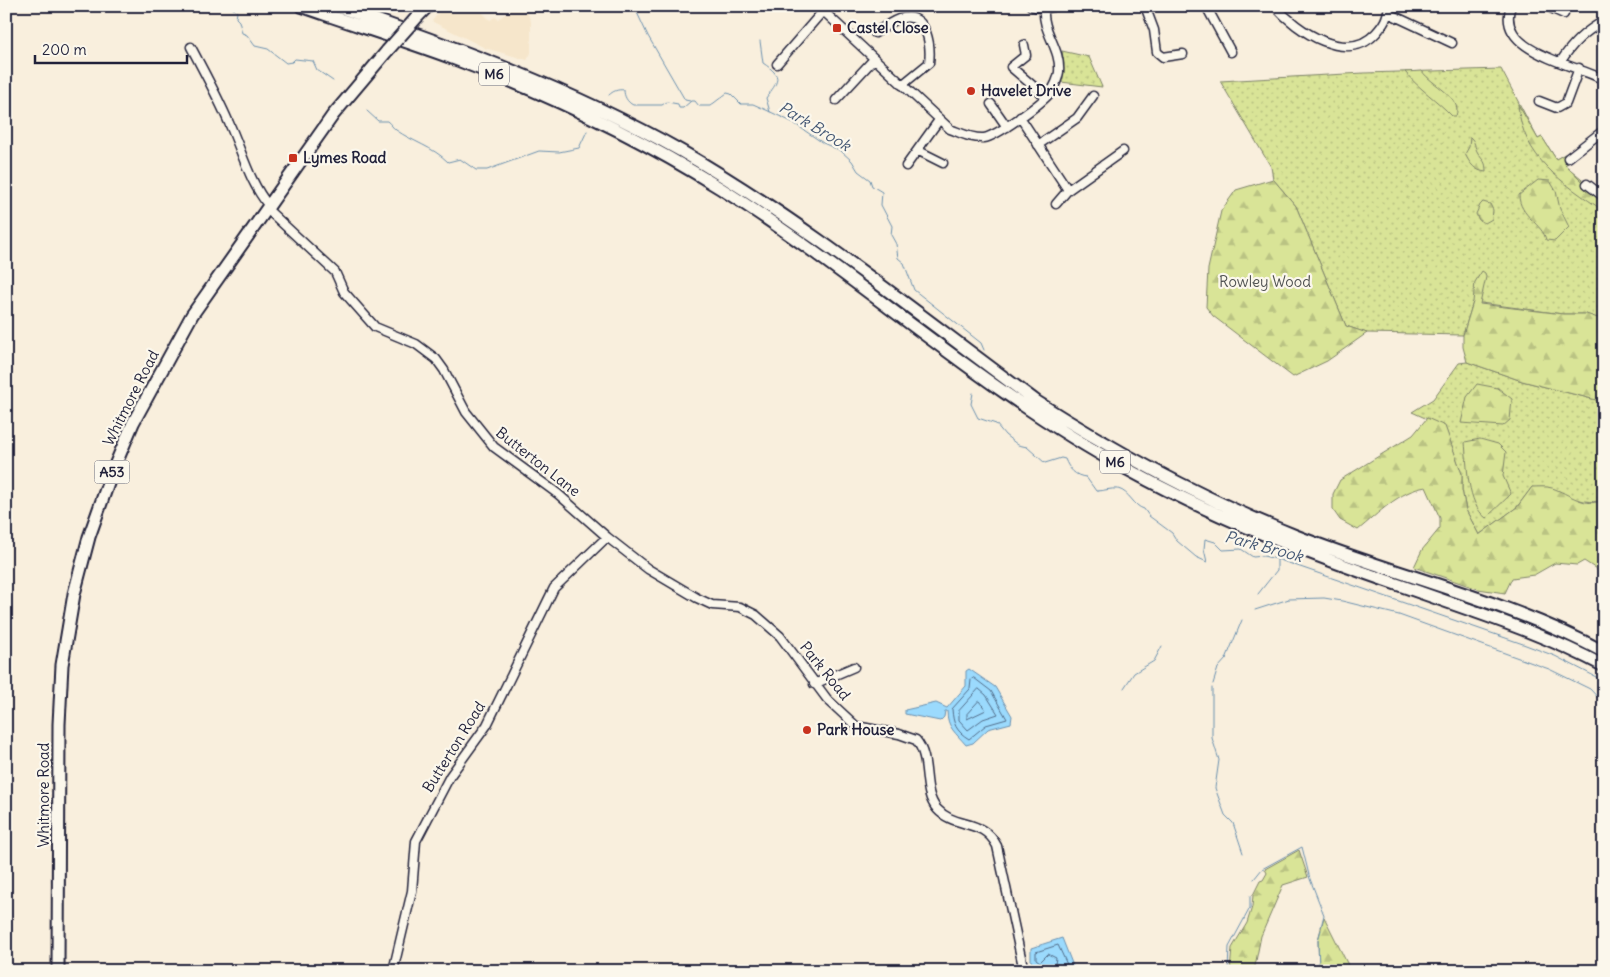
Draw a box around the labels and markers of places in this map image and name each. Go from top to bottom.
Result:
place label: Castel Close [847,18,929,37]
marker: Castel Close [831,22,843,34]
place label: Havelet Drive [981,81,1071,100]
marker: Havelet Drive [965,85,977,97]
place label: Lymes Road [303,148,386,168]
marker: Lymes Road [287,152,299,164]
place label: Park House [817,720,894,739]
marker: Park House [801,724,813,736]

